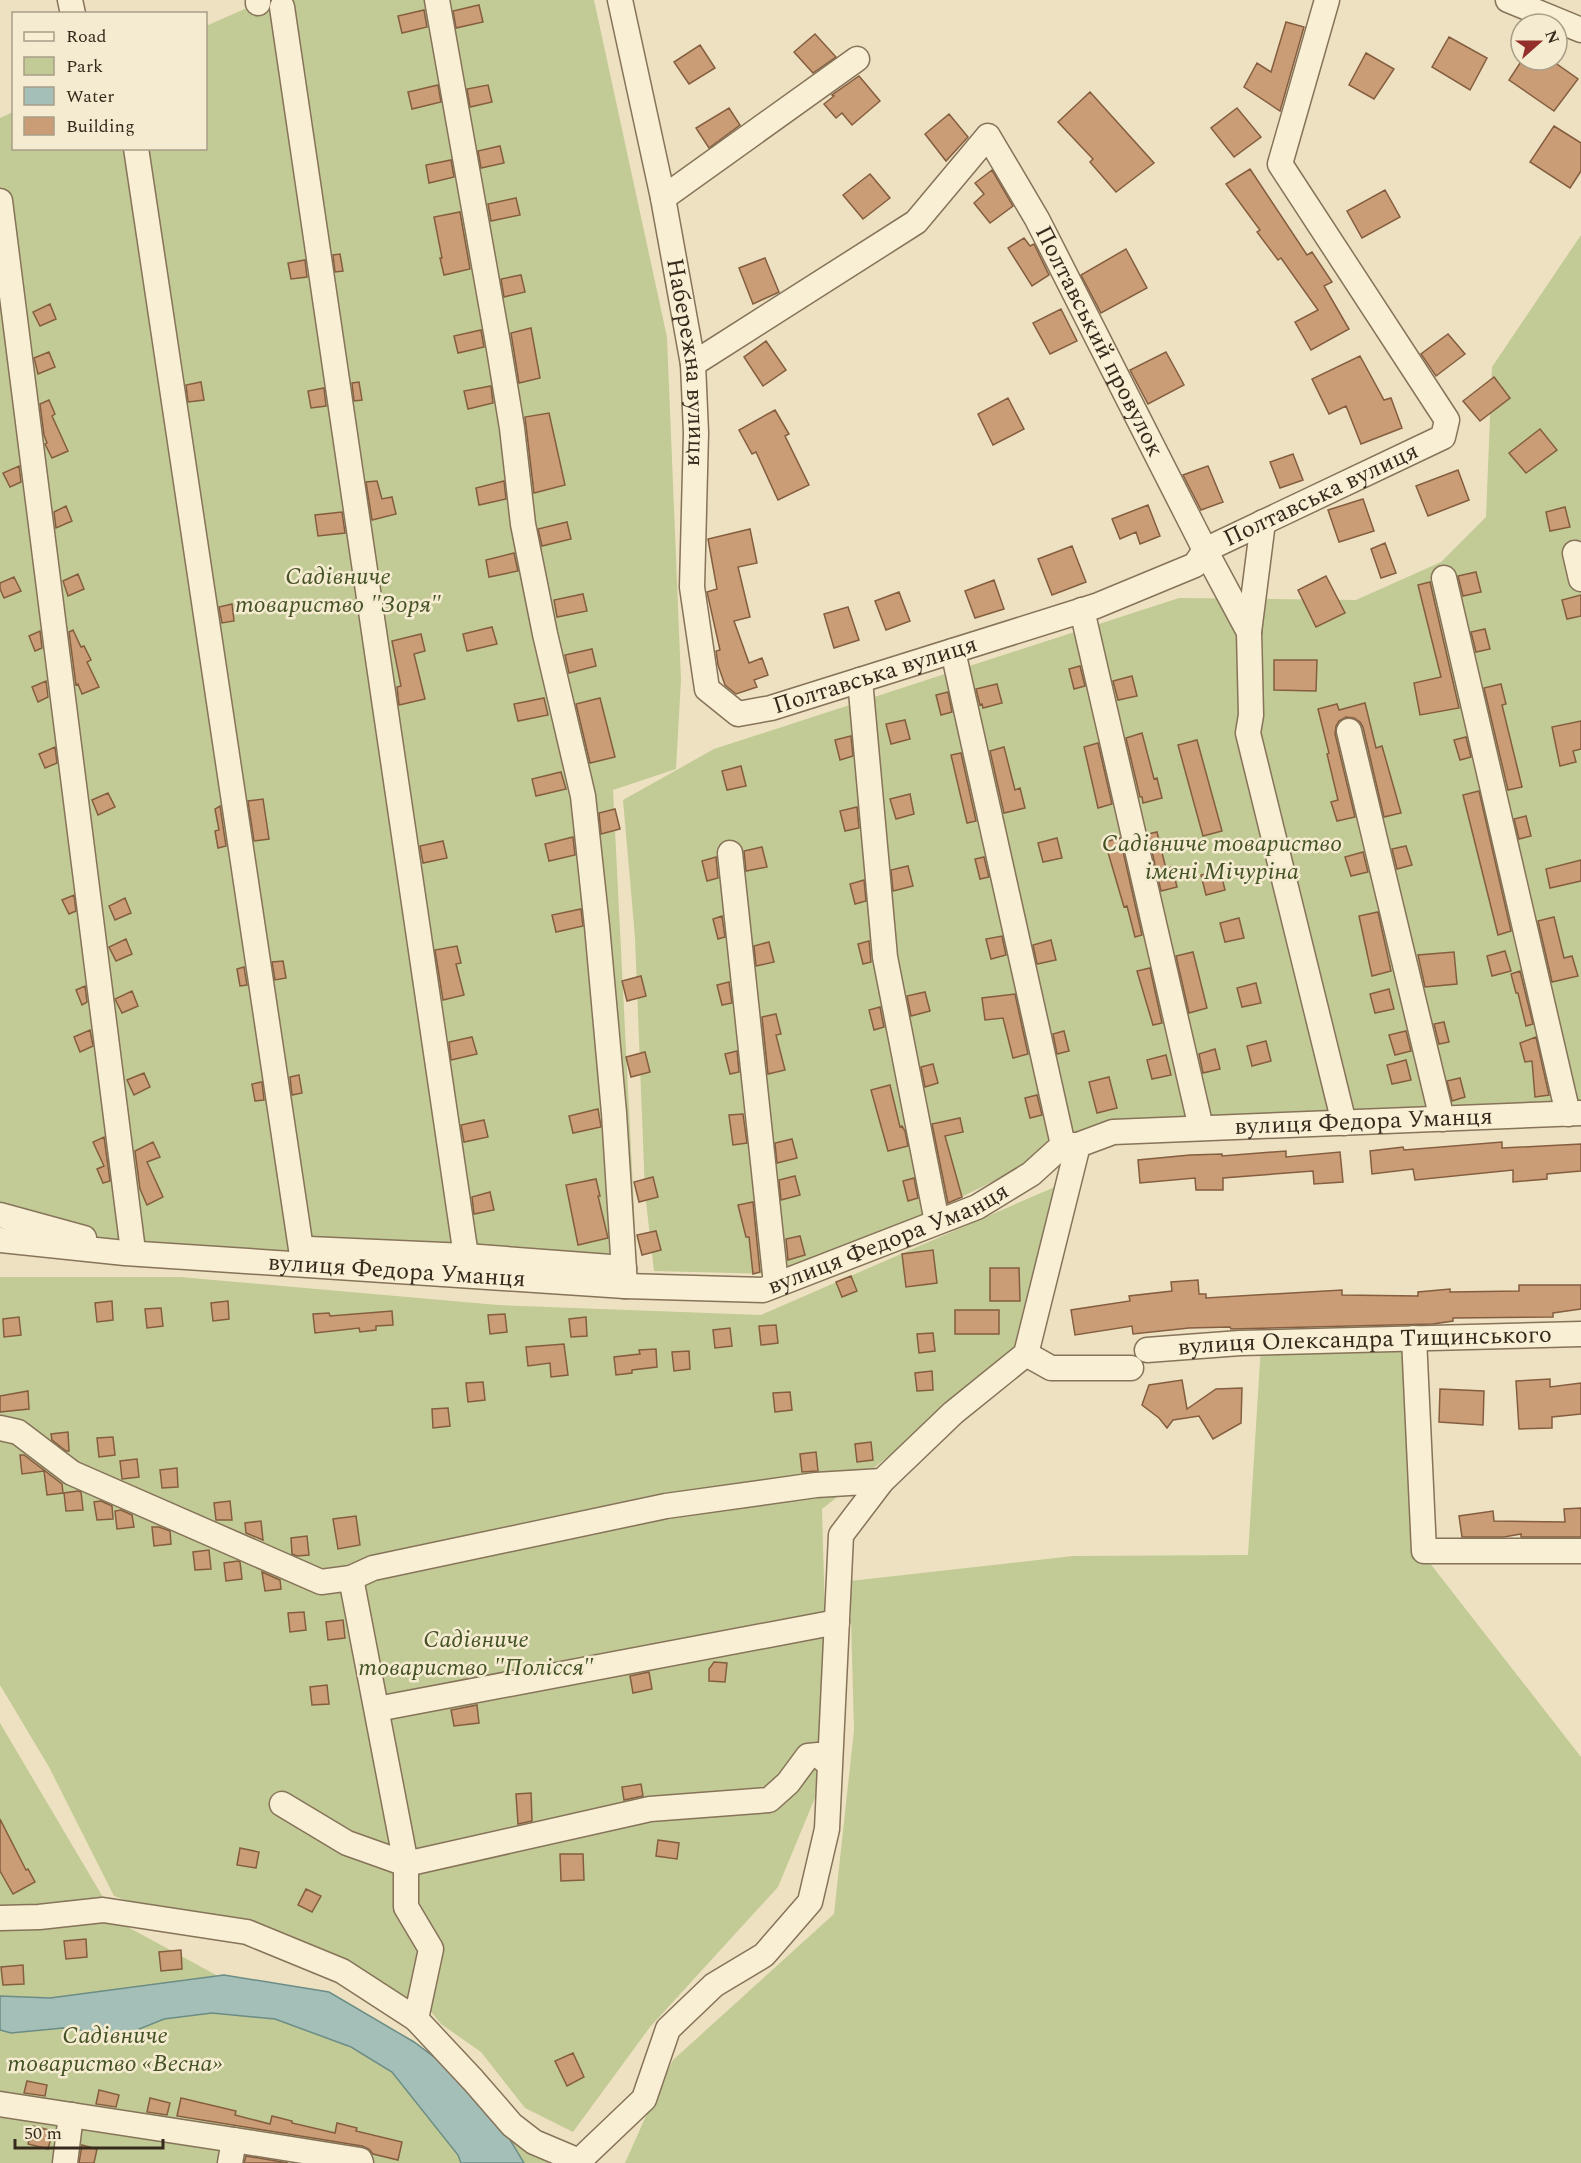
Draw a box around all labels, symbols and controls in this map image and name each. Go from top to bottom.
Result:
legend [12,12,207,150]
north arrow [1509,12,1569,72]
text: Road [66,23,107,50]
text: N [1539,27,1566,47]
text: Park [66,53,103,80]
text: Water [66,83,114,110]
text: Building [66,113,135,140]
street label: Полтавський провулок [1025,219,1173,463]
street label: Набережна вулиця [656,255,714,467]
street label: Полтавська вулиця [1217,433,1425,557]
park label: Садівниче товариство "Зоря" [235,559,441,623]
street label: Полтавська вулиця [768,626,982,724]
park label: Садівниче товариство імені Мічуріна [1102,826,1342,890]
street label: вулиця Федора Уманця [1234,1099,1493,1145]
street label: вулиця Федора Уманця [762,1173,1016,1305]
street label: вулиця Федора Уманця [267,1244,527,1297]
street label: вулиця Олександра Тищинського [1176,1317,1552,1366]
park label: Садівниче товариство "Полісся" [359,1622,594,1686]
park label: Садівниче товариство «Весна» [8,2018,222,2082]
scale bar [15,2112,164,2150]
text: 50 m [24,2120,62,2147]

